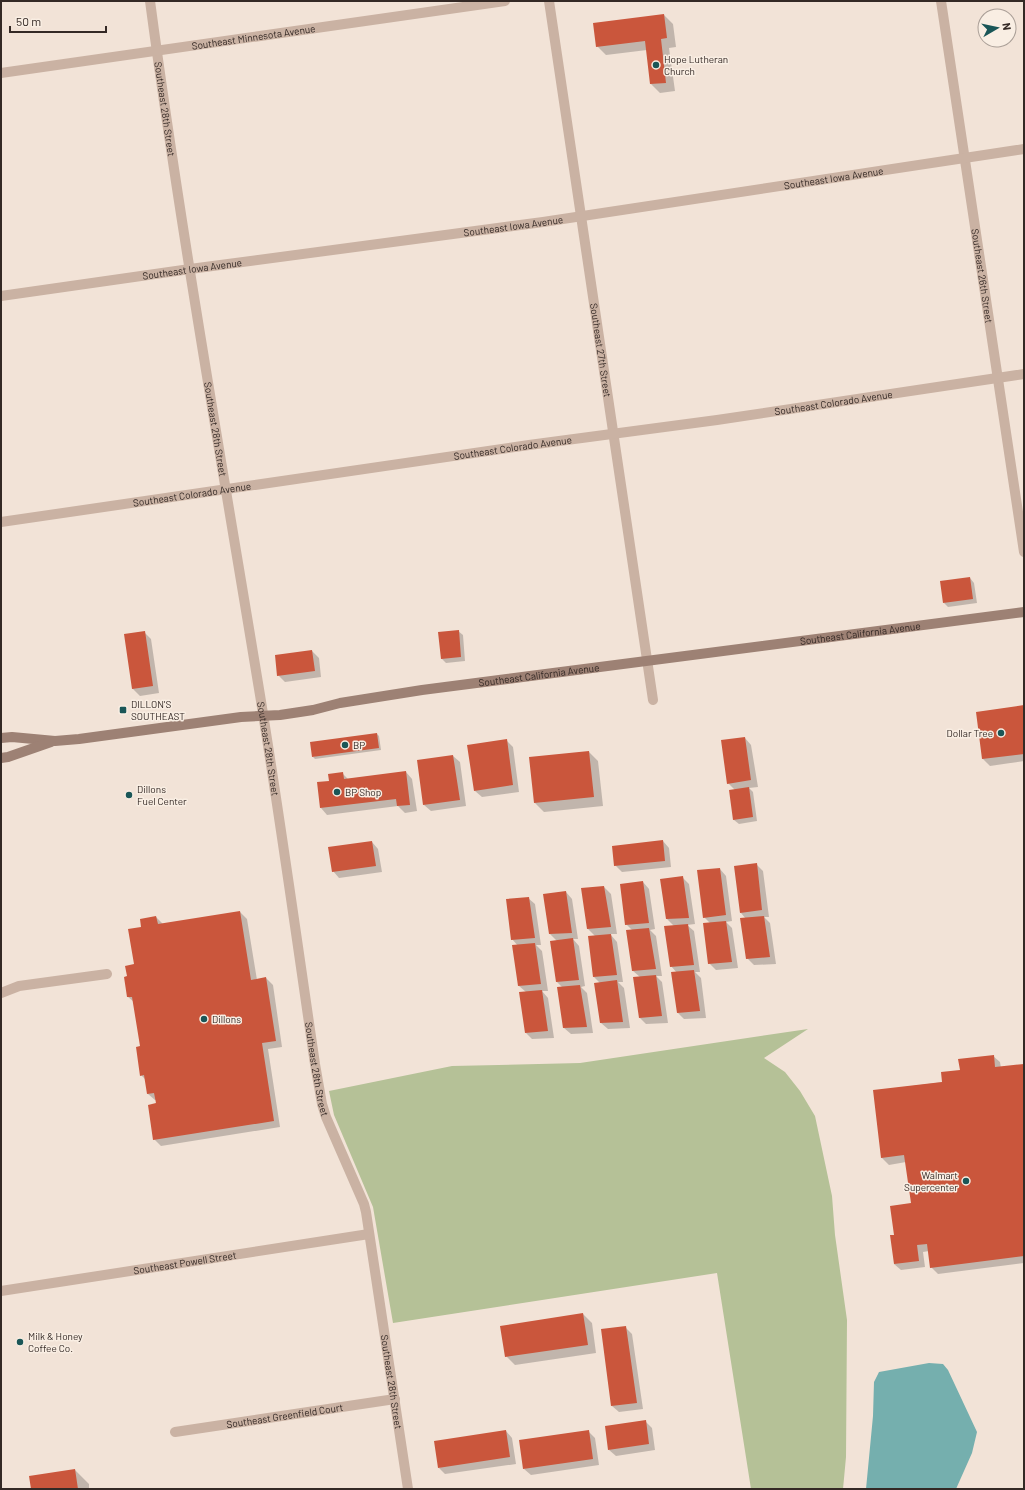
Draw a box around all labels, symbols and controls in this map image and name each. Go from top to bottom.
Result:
scale bar [10,8,106,34]
north arrow [977,8,1017,48]
text: 50 m [16,14,41,28]
street label: Southeast Minnesota Avenue [191,22,316,52]
text: N [1000,22,1014,31]
place label: Hope Lutheran Church [664,53,728,77]
marker: Hope Lutheran Church [651,60,661,70]
street label: Southeast 28th Street [152,61,178,157]
street label: Southeast Iowa Avenue [783,164,884,191]
street label: Southeast Iowa Avenue [463,213,564,239]
street label: Southeast 26th Street [969,228,996,324]
street label: Southeast Iowa Avenue [142,256,243,282]
street label: Southeast 27th Street [588,302,614,398]
street label: Southeast 28th Street [202,381,229,477]
street label: Southeast Colorado Avenue [774,388,893,417]
street label: Southeast Colorado Avenue [453,433,572,462]
street label: Southeast Colorado Avenue [132,480,252,509]
street label: Southeast California Avenue [799,619,921,647]
street label: Southeast California Avenue [478,661,600,689]
place label: DILLON'S SOUTHEAST [131,698,185,722]
street label: Southeast 28th Street [255,701,282,797]
marker: DILLON'S SOUTHEAST [118,705,128,715]
place label: Dollar Tree [947,727,993,739]
marker: Dollar Tree [996,728,1006,738]
place label: BP [353,739,365,751]
marker: BP [340,740,350,750]
place label: Dillons Fuel Center [137,783,187,807]
place label: BP Shop [345,786,381,798]
marker: BP Shop [332,787,342,797]
marker: Dillons Fuel Center [124,790,134,800]
place label: Dillons [212,1013,241,1025]
marker: Dillons [199,1014,209,1024]
street label: Southeast 28th Street [303,1021,331,1118]
place label: Walmart Supercenter [904,1169,958,1193]
marker: Walmart Supercenter [961,1176,971,1186]
street label: Southeast Powell Street [133,1249,237,1276]
place label: Milk & Honey Coffee Co. [28,1330,83,1354]
street label: Southeast 28th Street [379,1334,405,1430]
marker: Milk & Honey Coffee Co. [15,1337,25,1347]
street label: Southeast Greenfield Court [226,1401,344,1430]

